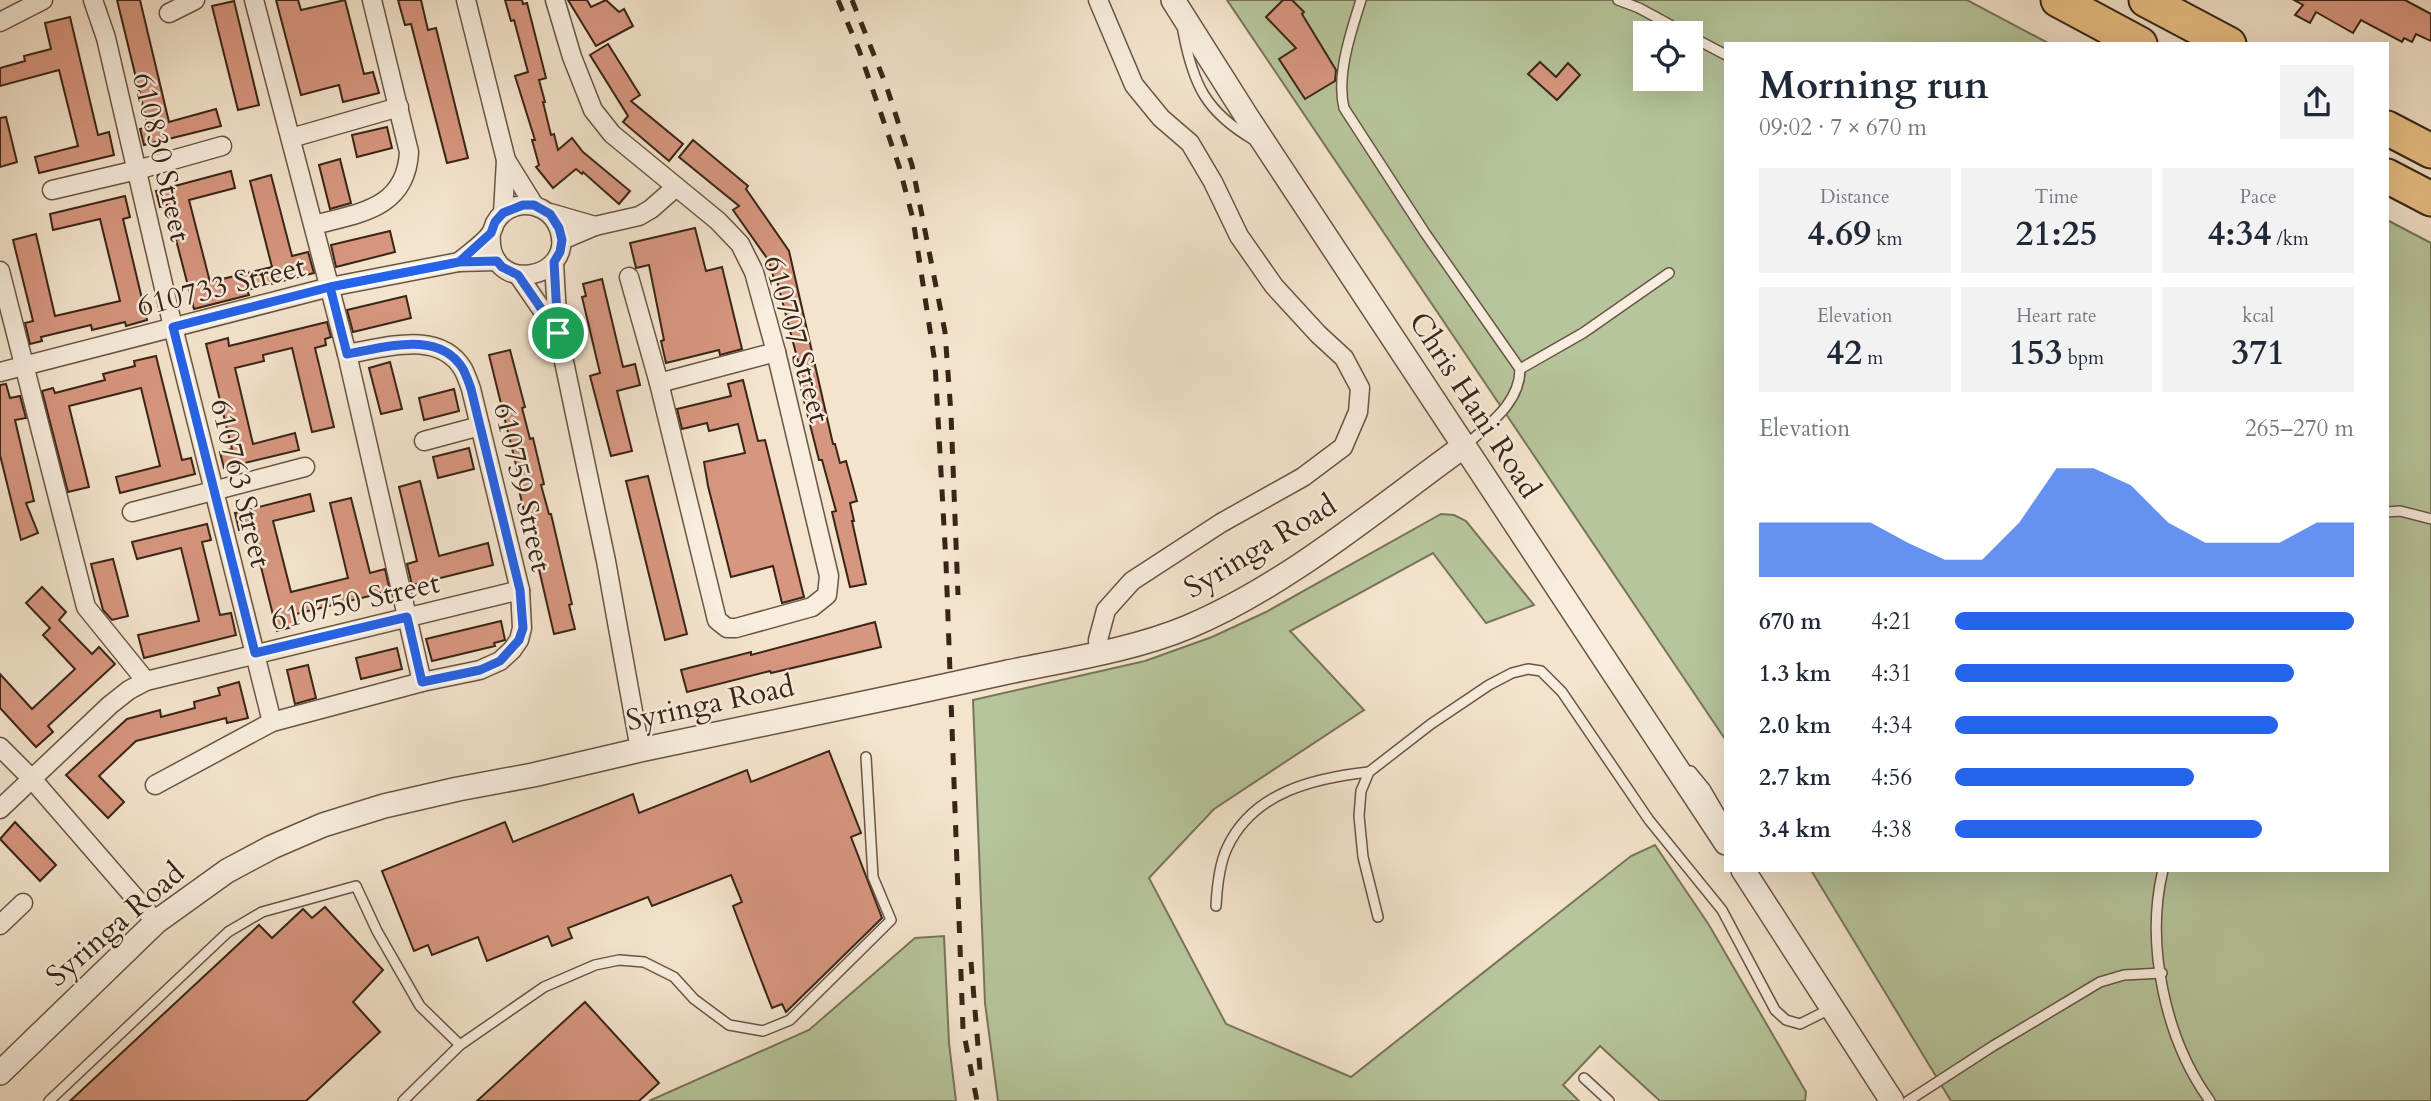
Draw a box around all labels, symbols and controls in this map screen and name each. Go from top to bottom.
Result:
map controls [1633,21,1703,91]
button: locate [1633,21,1703,91]
text: Morning run [1759,60,1989,112]
button: share [2280,65,2354,139]
street label: 610830 Street [122,68,201,246]
text: 09:02 · 7 × 670 m [1759,112,1927,143]
text: Distance [1820,184,1890,210]
text: Time [2035,184,2078,210]
text: Pace [2240,184,2277,210]
text: 4.69 [1807,210,1871,258]
text: 21:25 [2016,210,2097,258]
text: 4:34 [2207,210,2271,258]
text: km [1871,226,1902,252]
text: /km [2271,226,2309,252]
street label: 610733 Street [133,246,310,327]
street label: 610707 Street [753,251,840,428]
pin [528,303,588,363]
text: Elevation [1817,303,1893,329]
text: Heart rate [2016,303,2097,329]
text: kcal [2242,303,2274,329]
street label: Chris Hani Road [1399,304,1550,506]
icon: arrive [539,314,577,352]
text: 42 [1826,329,1862,377]
text: 153 [2009,329,2063,377]
text: 371 [2231,329,2285,377]
text: m [1862,345,1883,371]
text: bpm [2063,345,2104,371]
street label: 610763 Street [200,395,281,572]
street label: 610759 Street [483,398,562,576]
text: Elevation [1759,413,1850,444]
text: 265–270 m [2245,413,2354,444]
street label: Syringa Road [1176,485,1344,608]
street label: 610750 Street [266,562,444,641]
text: 670 m [1759,606,1822,637]
text: 4:21 [1871,606,1912,637]
text: 1.3 km [1759,658,1831,689]
text: 4:31 [1871,658,1912,689]
street label: Syringa Road [622,666,798,741]
text: 2.0 km [1759,710,1831,741]
text: 4:34 [1871,710,1912,741]
text: 2.7 km [1759,762,1831,793]
text: 4:56 [1871,762,1912,793]
text: 3.4 km [1759,814,1831,845]
text: 4:38 [1871,814,1912,845]
street label: Syringa Road [37,853,193,996]

